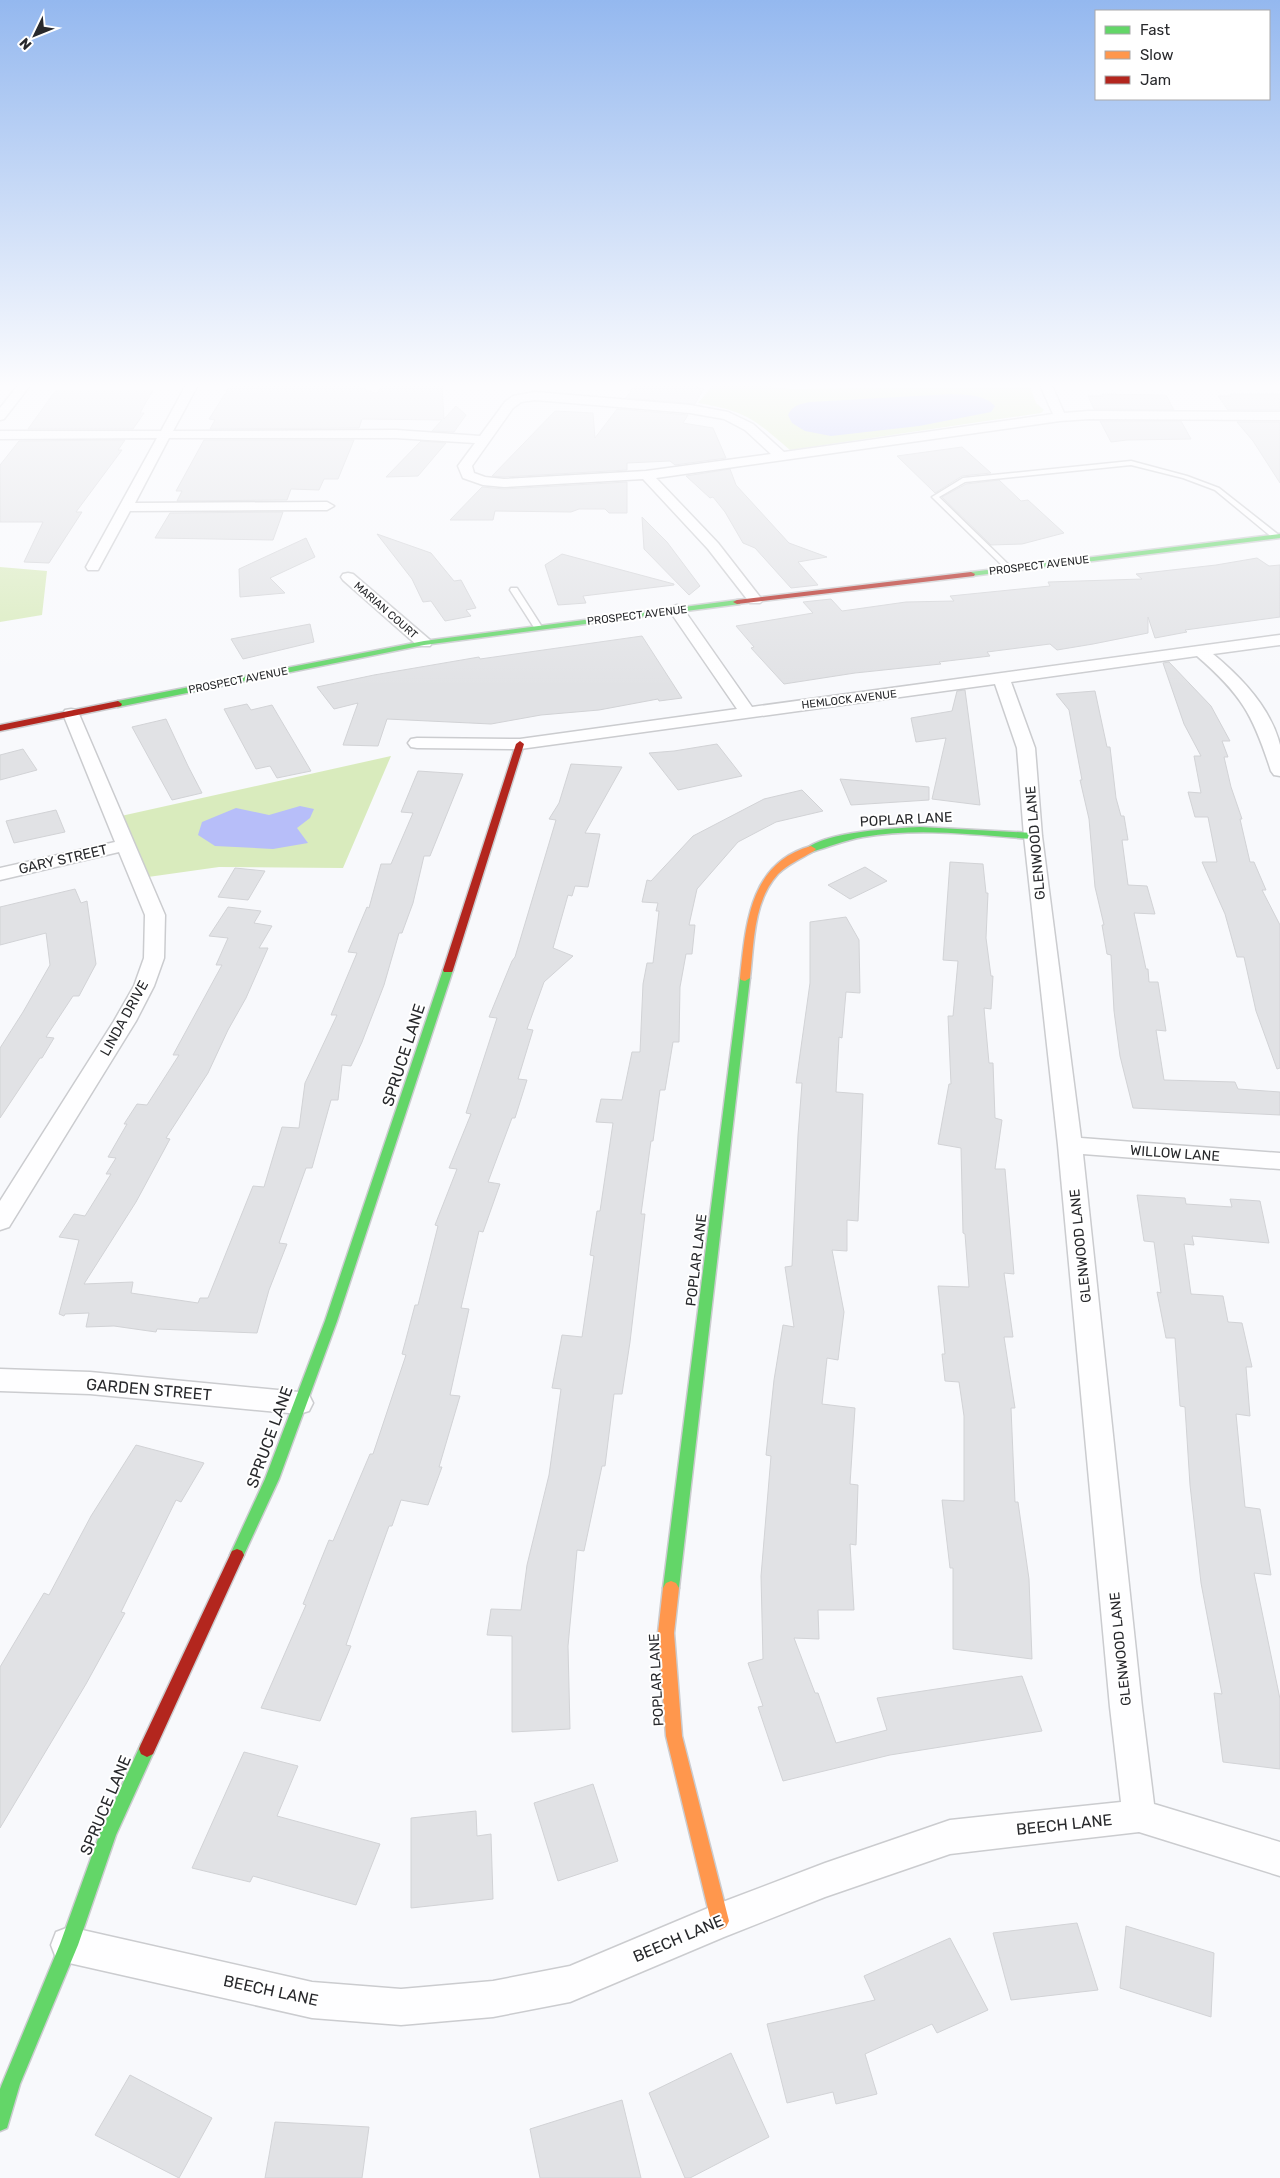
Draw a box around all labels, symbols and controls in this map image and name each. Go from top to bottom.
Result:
north arrow [10,10,60,60]
legend [1095,10,1270,100]
text: Fast [1140,21,1170,39]
text: N [16,34,36,53]
text: Slow [1140,46,1173,64]
text: Jam [1140,71,1171,89]
street label: PROSPECT AVENUE [988,553,1090,578]
street label: MARIAN COURT [351,579,421,642]
street label: PROSPECT AVENUE [586,603,688,628]
street label: PROSPECT AVENUE [187,664,289,696]
street label: HEMLOCK AVENUE [801,687,898,712]
street label: GLENWOOD LANE [1022,785,1049,901]
street label: POPLAR LANE [859,809,953,830]
street label: GARY STREET [17,841,109,878]
street label: LINDA DRIVE [97,978,152,1059]
street label: SPRUCE LANE [378,1001,429,1109]
street label: WILLOW LANE [1130,1142,1220,1165]
street label: GLENWOOD LANE [1066,1188,1095,1304]
street label: POPLAR LANE [682,1213,711,1307]
street label: GARDEN STREET [85,1375,212,1404]
street label: SPRUCE LANE [242,1384,297,1491]
street label: GLENWOOD LANE [1106,1591,1135,1707]
street label: POPLAR LANE [646,1633,667,1727]
street label: SPRUCE LANE [76,1752,135,1858]
street label: BEECH LANE [1015,1810,1113,1839]
street label: BEECH LANE [630,1911,726,1966]
street label: BEECH LANE [222,1971,320,2010]

